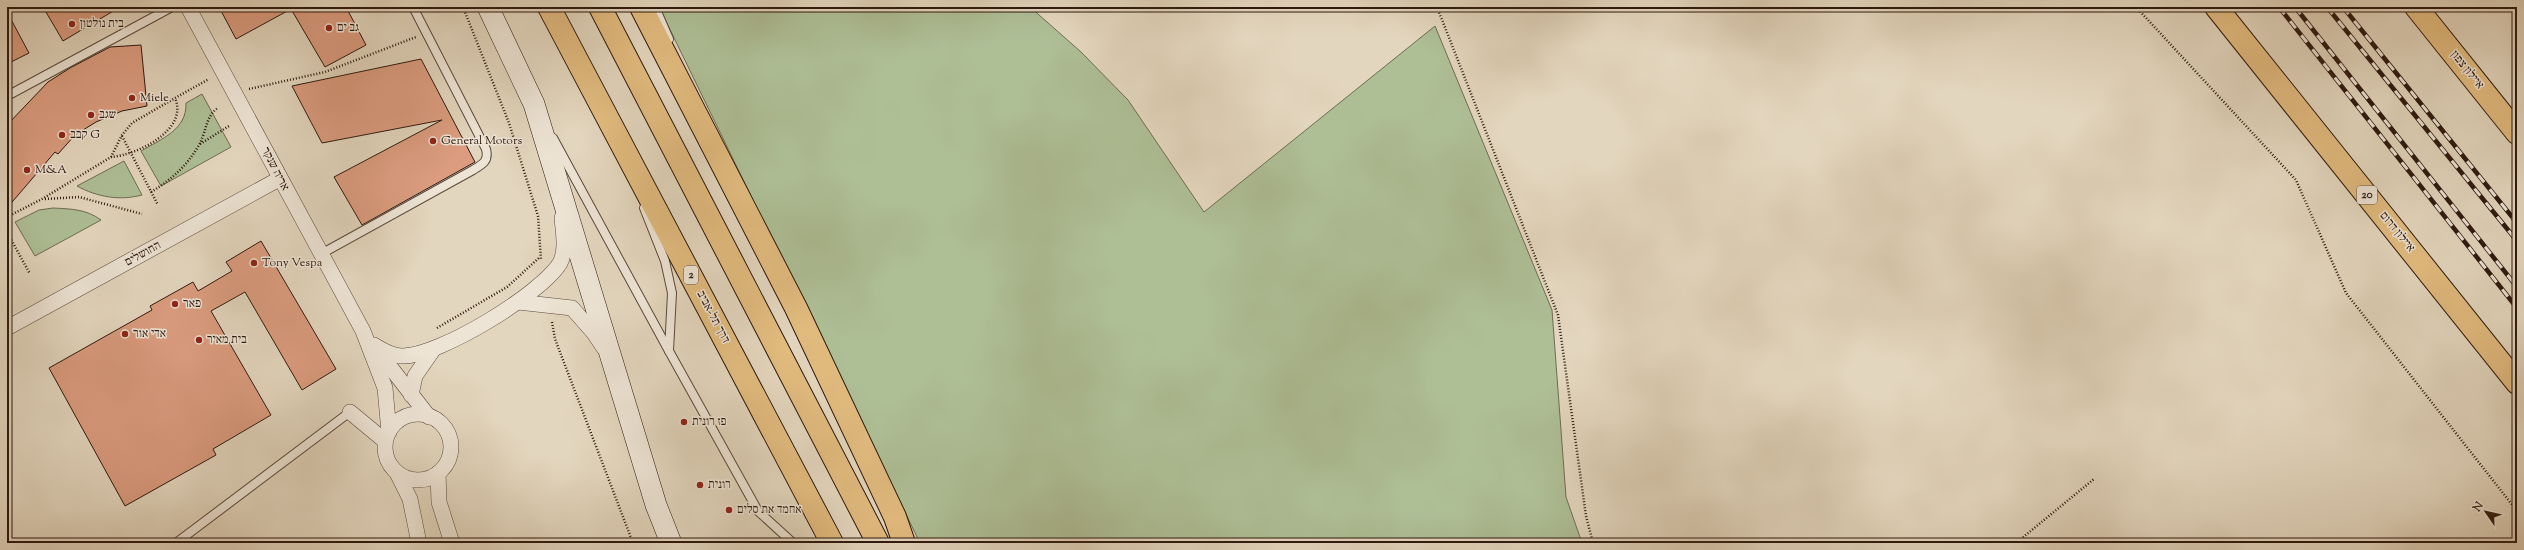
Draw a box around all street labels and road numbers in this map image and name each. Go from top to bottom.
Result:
street label: איילון צפון [2446,47,2488,93]
street label: אריה שנקר [256,144,294,194]
road number: 20 [2357,186,2377,204]
street label: איילון דרום [2375,208,2419,256]
street label: החושלים [122,237,164,271]
road number: 2 [684,266,698,284]
street label: דרך תל-אביב [692,287,734,347]

